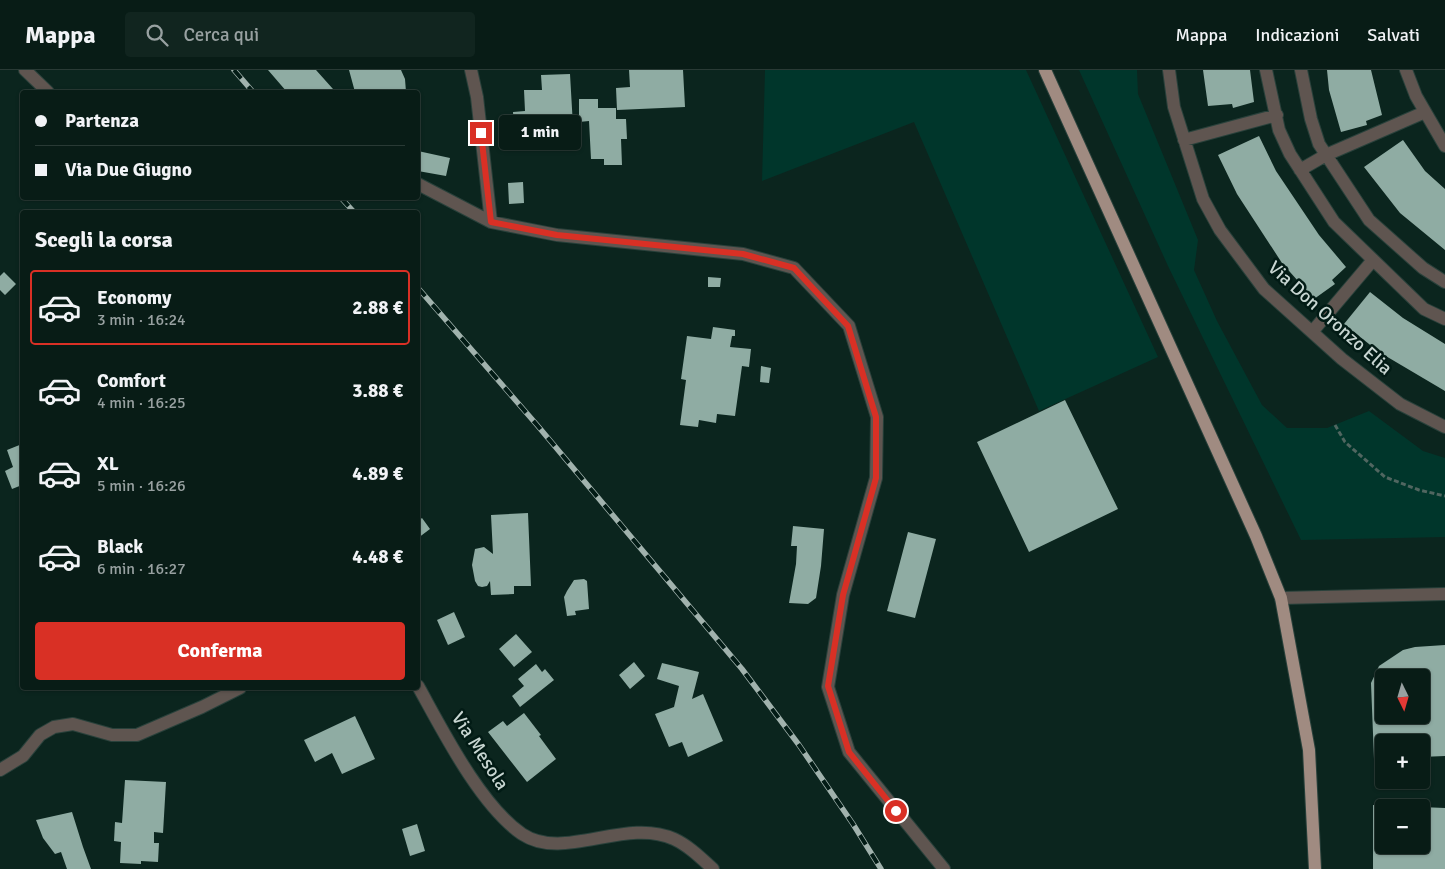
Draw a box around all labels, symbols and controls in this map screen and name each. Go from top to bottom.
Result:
search box [125,12,475,57]
text: Mappa [25,20,95,50]
icon: search [143,21,171,49]
text: Cerca qui [183,23,259,47]
text: Mappa [1175,24,1227,46]
text: Indicazioni [1255,24,1339,46]
text: Salvati [1367,24,1420,46]
text: Partenza [65,109,139,133]
callout: 1 min [498,116,581,150]
route end [470,122,492,144]
text: 1 min [521,122,559,142]
text: Via Due Giugno [65,158,192,182]
text: Scegli la corsa [35,226,173,253]
street label: Via Don Oronzo Elia [1263,256,1397,380]
icon: car [37,285,82,330]
text: Economy [97,286,171,310]
text: 2.88 € [352,296,403,320]
text: 3 min · 16:24 [97,310,186,330]
icon: car [37,368,82,413]
text: Comfort [97,369,166,393]
text: 3.88 € [352,379,403,403]
text: 4 min · 16:25 [97,393,186,413]
icon: car [37,451,82,496]
text: XL [97,452,119,476]
text: 4.89 € [352,462,403,486]
text: 5 min · 16:26 [97,476,186,496]
icon: car [37,534,82,579]
text: Black [97,535,143,559]
text: 4.48 € [352,545,403,569]
text: 6 min · 16:27 [97,559,186,579]
button: Conferma [35,622,405,680]
north arrow [1375,669,1430,724]
map controls [1375,669,1430,854]
street label: Via Mesola [446,707,514,795]
button: + [1375,734,1430,789]
button: − [1375,799,1430,854]
route start [885,800,907,822]

